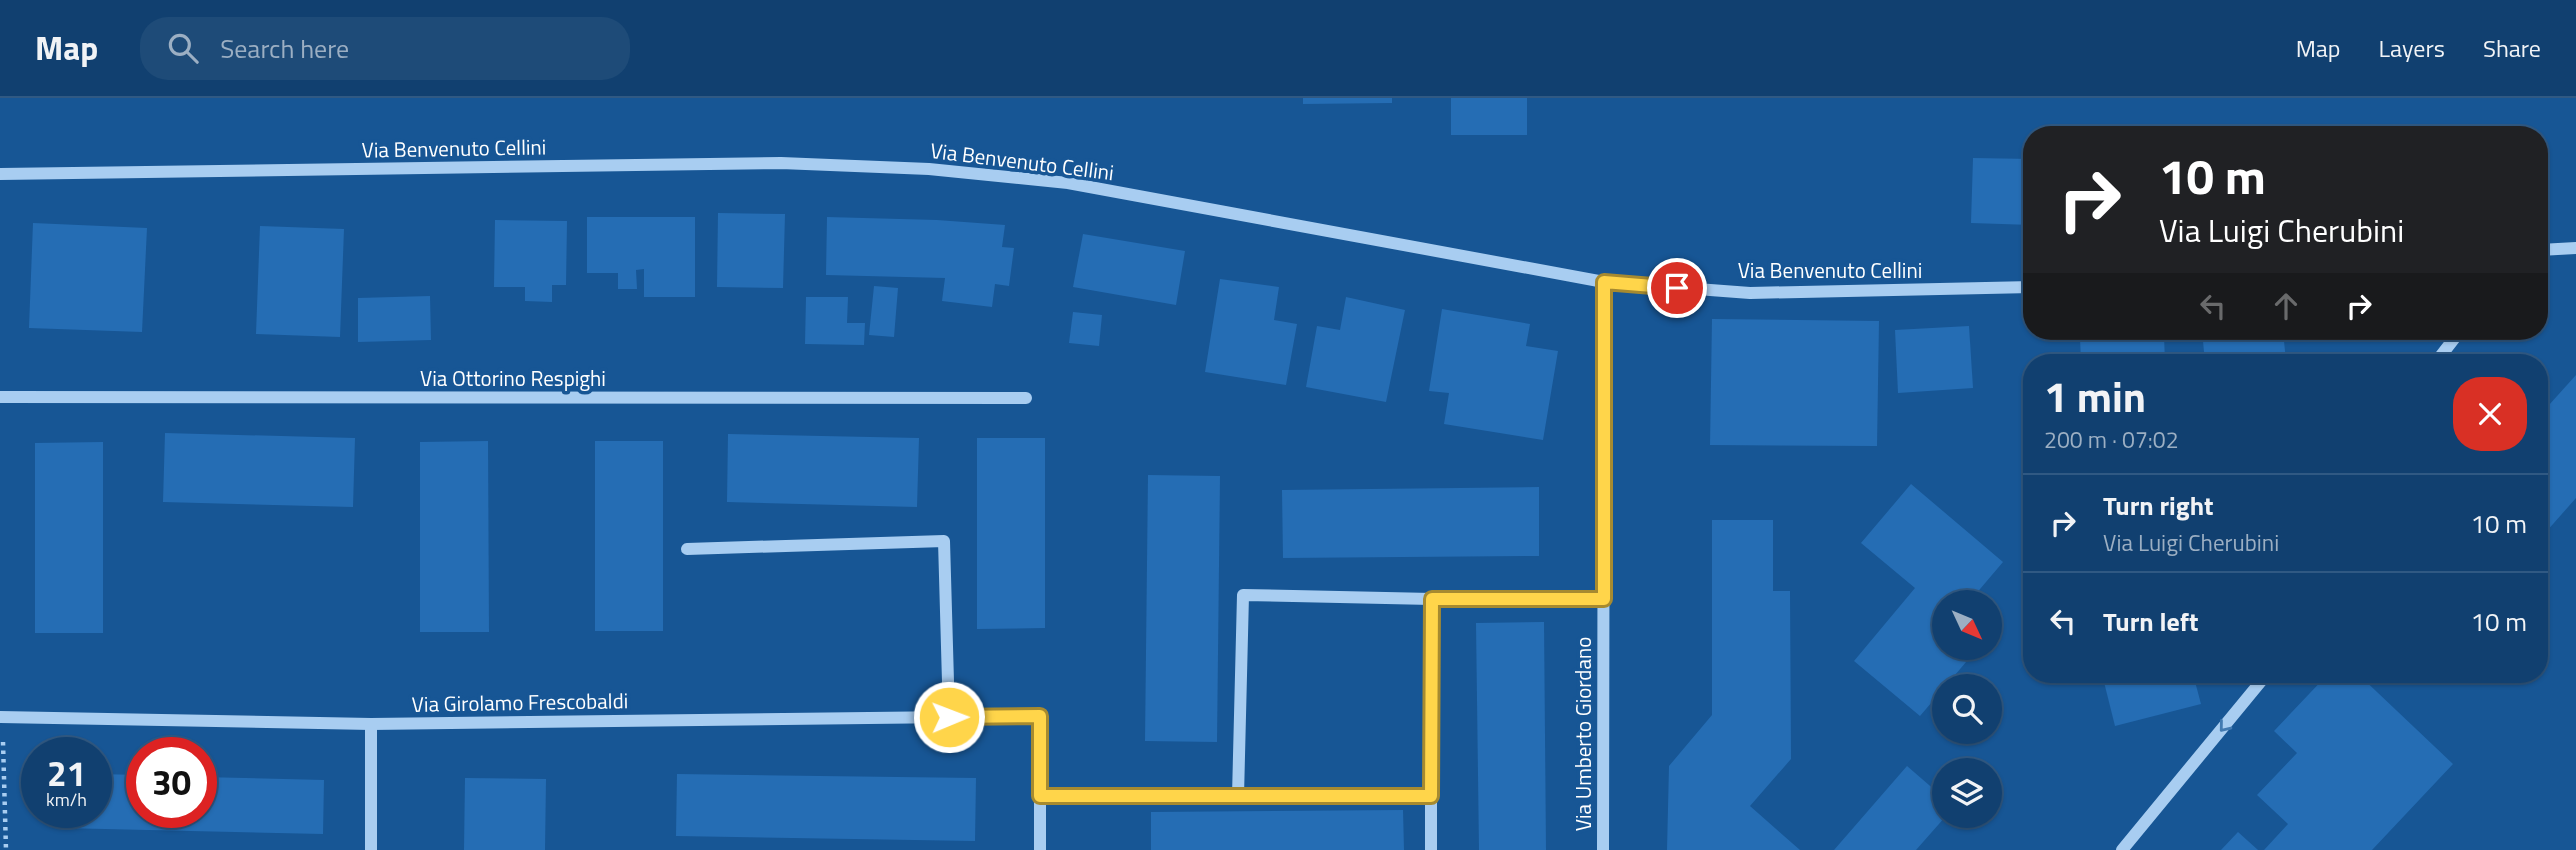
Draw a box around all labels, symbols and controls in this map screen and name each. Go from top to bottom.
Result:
search box [140,17,630,80]
text: Map [35,23,98,73]
icon: search [164,29,202,67]
text: Search here [220,29,349,68]
text: Map [2296,30,2341,66]
text: Layers [2379,30,2445,66]
text: Share [2483,30,2541,66]
street label: Via Benvenuto Cellini [361,130,547,166]
street label: Via Benvenuto Cellini [929,134,1116,188]
text: 10 m [2159,138,2266,213]
icon: right [2044,154,2135,245]
text: Via Luigi Cherubini [2159,206,2404,254]
street label: Via Benvenuto Cellini [1738,254,1922,286]
pin [1647,258,1707,318]
icon: arrive [1658,269,1696,307]
icon: left [2194,287,2232,325]
icon: ahead [2267,287,2305,325]
icon: right [2340,287,2378,325]
street label: Via Ottorino Respighi [420,362,606,394]
text: 1 min [2044,364,2146,428]
button: close [2453,377,2527,451]
text: 200 m · 07:02 [2044,422,2179,457]
text: Turn right [2103,486,2214,525]
icon: right [2044,504,2082,542]
text: 10 m [2470,504,2527,543]
text: Via Luigi Cherubini [2103,525,2279,560]
north arrow [1932,590,2002,660]
map controls [1932,590,2002,828]
icon: left [2044,602,2082,640]
text: Turn left [2103,602,2198,641]
text: 10 m [2470,602,2527,641]
street label: Via Umberto Giordano [1567,637,1599,831]
button: search [1932,674,2002,744]
position arrow [912,680,986,754]
street label: Via Girolamo Frescobaldi [411,684,629,720]
one-way arrow [2219,719,2232,731]
speed limit sign: 30 [126,737,217,828]
text: 21 [47,746,86,800]
button: layers [1932,758,2002,828]
text: km/h [46,786,87,813]

